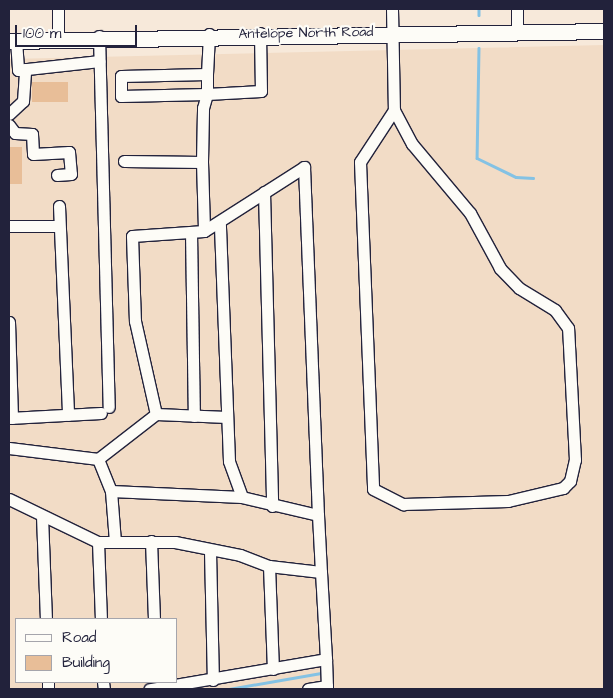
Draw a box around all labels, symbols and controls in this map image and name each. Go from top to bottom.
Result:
scale bar [18,15,140,47]
text: 100 m [23,23,62,44]
street label: Antelope North Road [238,23,374,43]
legend [15,618,178,683]
text: Road [62,627,96,648]
text: Building [62,652,110,673]

